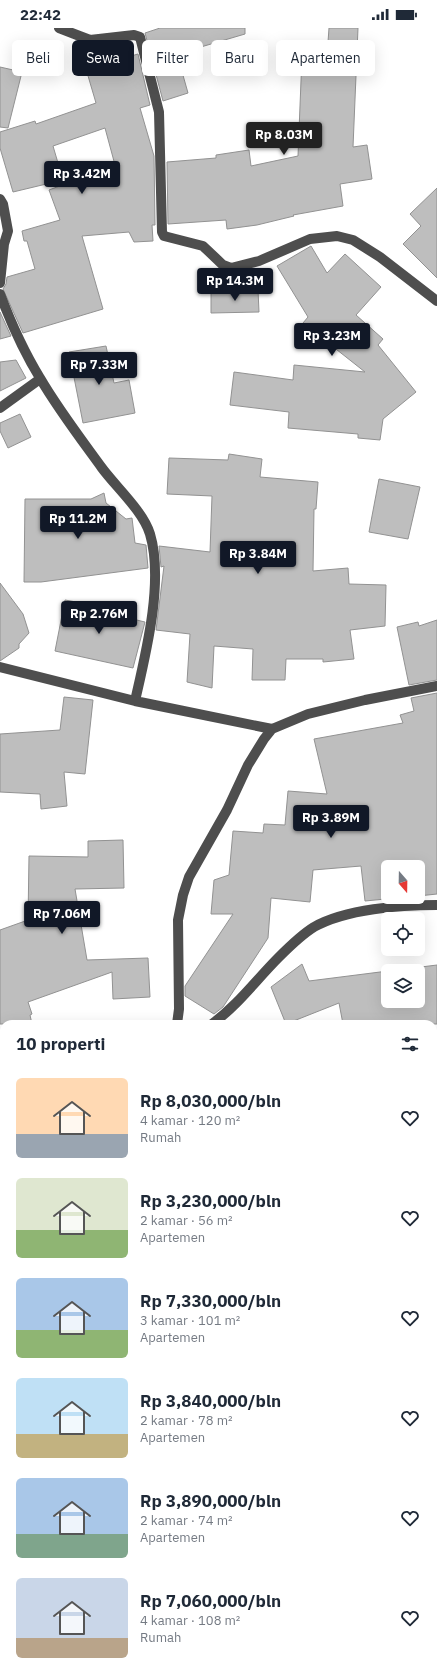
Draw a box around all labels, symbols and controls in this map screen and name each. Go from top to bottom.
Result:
text: 22:42 [20,5,61,24]
chip: Beli [12,40,64,76]
chip: Sewa [72,40,134,76]
chip: Filter [142,40,203,76]
chip: Baru [211,40,268,76]
chip: Apartemen [276,40,375,76]
pin: Rp 8.03M [243,122,325,156]
text: Rp 8.03M [255,126,313,143]
pin: Rp 3.42M [41,161,123,195]
text: Rp 3.42M [53,165,111,182]
pin: Rp 14.3M [194,268,276,302]
text: Rp 14.3M [206,272,264,289]
pin: Rp 3.23M [291,323,373,357]
text: Rp 3.23M [303,327,361,344]
pin: Rp 7.33M [58,352,140,386]
text: Rp 7.33M [70,356,128,373]
pin: Rp 11.2M [37,506,119,540]
text: Rp 11.2M [49,510,107,527]
pin: Rp 3.84M [217,541,299,575]
text: Rp 3.84M [229,545,287,562]
pin: Rp 2.76M [58,601,140,635]
text: Rp 2.76M [70,605,128,622]
pin: Rp 3.89M [290,805,372,839]
text: Rp 3.89M [302,809,360,826]
north arrow [381,860,425,904]
map controls [381,860,425,1008]
pin: Rp 7.06M [21,901,103,935]
text: Rp 7.06M [33,905,91,922]
button: locate [381,912,425,956]
button: layers [381,964,425,1008]
text: 10 properti [16,1033,105,1055]
icon: filters [399,1033,421,1055]
text: Rp 8,030,000/bln [140,1090,281,1112]
icon: home [48,1094,96,1142]
icon: heart [399,1107,421,1129]
text: 4 kamar · 120 m² [140,1112,240,1129]
text: Rumah [140,1129,181,1146]
text: Rp 3,230,000/bln [140,1190,281,1212]
icon: home [48,1194,96,1242]
icon: heart [399,1207,421,1229]
text: 2 kamar · 56 m² [140,1212,233,1229]
text: Apartemen [140,1229,205,1246]
text: Rp 7,330,000/bln [140,1290,281,1312]
icon: home [48,1294,96,1342]
icon: heart [399,1307,421,1329]
text: 3 kamar · 101 m² [140,1312,240,1329]
text: Apartemen [140,1329,205,1346]
text: Rp 3,840,000/bln [140,1390,281,1412]
icon: home [48,1394,96,1442]
icon: heart [399,1407,421,1429]
text: 2 kamar · 78 m² [140,1412,233,1429]
text: Apartemen [140,1429,205,1446]
text: Rp 3,890,000/bln [140,1490,281,1512]
icon: home [48,1494,96,1542]
icon: heart [399,1507,421,1529]
text: 2 kamar · 74 m² [140,1512,233,1529]
text: Apartemen [140,1529,205,1546]
text: Rp 7,060,000/bln [140,1590,281,1612]
icon: home [48,1594,96,1642]
icon: heart [399,1607,421,1629]
text: 4 kamar · 108 m² [140,1612,240,1629]
text: Rumah [140,1629,181,1646]

